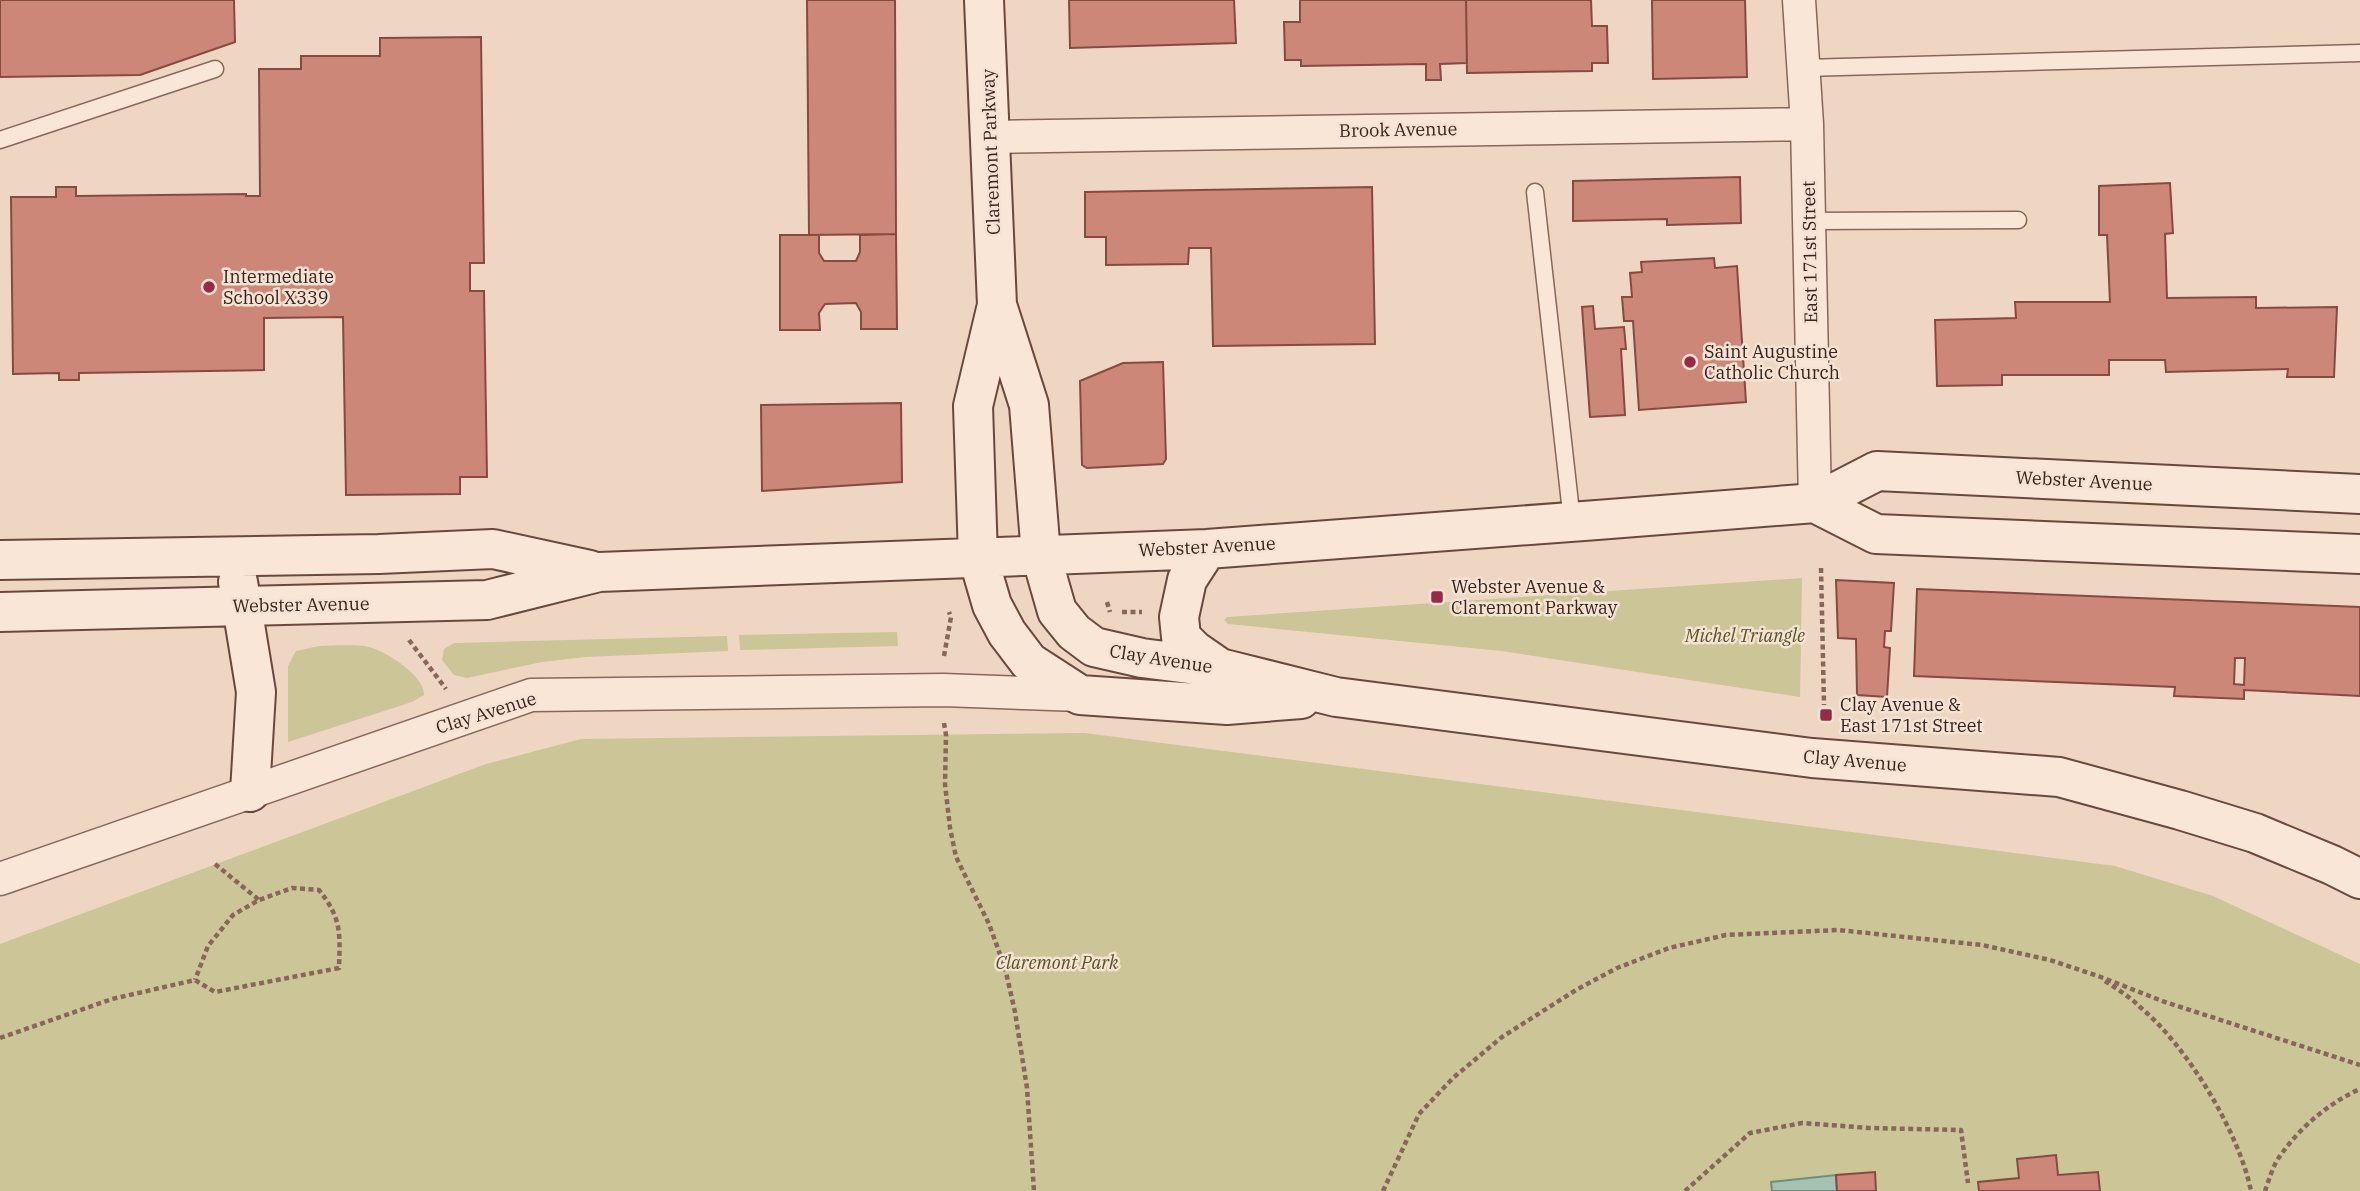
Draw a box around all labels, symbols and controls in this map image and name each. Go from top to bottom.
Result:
street label: Claremont Parkway [976,68,1005,236]
street label: Brook Avenue [1339,117,1457,142]
street label: East 171st Street [1797,180,1822,324]
place label: Intermediate School X339 [223,265,334,309]
marker: Intermediate School X339 [201,279,217,295]
place label: Saint Augustine Catholic Church [1704,340,1840,384]
marker: Saint Augustine Catholic Church [1682,354,1698,370]
street label: Webster Avenue [2015,465,2153,496]
street label: Webster Avenue [1138,531,1276,562]
place label: Webster Avenue & Claremont Parkway [1451,575,1618,619]
marker: Webster Avenue & Claremont Parkway [1429,589,1445,605]
street label: Webster Avenue [232,592,370,617]
park label: Michel Triangle [1684,624,1805,647]
street label: Clay Avenue [1108,639,1214,678]
street label: Clay Avenue [433,686,539,739]
place label: Clay Avenue & East 171st Street [1840,693,1983,737]
marker: Clay Avenue & East 171st Street [1818,707,1834,723]
street label: Clay Avenue [1802,745,1908,776]
park label: Claremont Park [995,951,1119,974]

